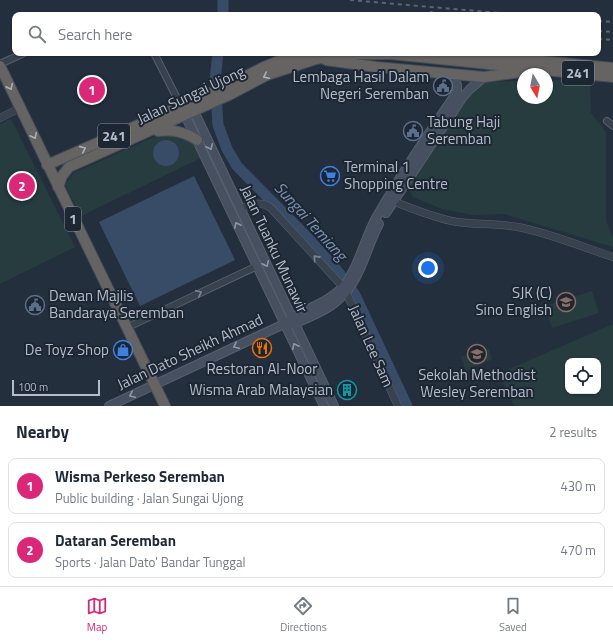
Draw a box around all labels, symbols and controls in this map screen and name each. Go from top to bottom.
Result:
search box [12,12,601,56]
icon: search [26,23,48,45]
text: Search here [58,23,132,46]
street label: Jalan Sungai Ujong [133,59,249,130]
road number: 241 [562,61,594,85]
place label: Lembaga Hasil Dalam Negeri Seremban [292,65,429,105]
north arrow [517,68,553,104]
one-way arrow [263,71,270,79]
pin: 1 [79,75,105,105]
public building icon: Lembaga Hasil Dalam Negeri Seremban [432,75,454,97]
one-way arrow [5,83,13,90]
place label: Tabung Haji Seremban [427,110,500,150]
public building icon: Tabung Haji Seremban [402,120,424,142]
road number: 241 [98,124,130,148]
one-way arrow [29,132,37,140]
one-way arrow [205,142,213,150]
one-way arrow [79,146,86,154]
place label: Terminal 1 Shopping Centre [344,155,448,195]
supermarket icon: Terminal 1 Shopping Centre [319,165,341,187]
pin: 2 [9,171,35,201]
water label: Sungai Temiang [269,176,355,268]
street label: Jalan Tuanku Munawir [235,181,314,317]
road number: 1 [65,207,81,231]
one-way arrow [234,222,242,229]
one-way arrow [314,255,321,263]
your location [418,258,438,278]
one-way arrow [261,260,269,267]
place label: SJK (C) Sino English [475,281,552,321]
place label: Dewan Majlis Bandaraya Seremban [49,284,184,324]
one-way arrow [195,290,203,298]
school or university icon: SJK (C) Sino English [555,291,577,313]
public building icon: Dewan Majlis Bandaraya Seremban [24,294,46,316]
street label: Jalan Lee Sam [343,301,400,391]
street label: Jalan Dato Sheikh Ahmad [113,308,266,395]
restaurant icon: Restoran Al-Noor [251,337,273,359]
place label: De Toyz Shop [25,338,109,361]
shop icon: De Toyz Shop [112,339,134,361]
one-way arrow [233,341,240,349]
one-way arrow [292,343,300,350]
school or university icon: Sekolah Methodist Wesley Seremban [466,343,488,365]
place label: Restoran Al-Noor [207,357,317,380]
map controls [565,358,601,394]
button: locate [565,358,601,394]
place label: Sekolah Methodist Wesley Seremban [418,363,537,403]
scale bar [12,378,100,397]
place label: Wisma Arab Malaysian [189,378,333,401]
text: 100 m [18,379,48,395]
building icon: Wisma Arab Malaysian [336,379,358,401]
one-way arrow [128,390,136,398]
text: Nearby [16,419,69,445]
text: 2 results [549,422,597,442]
text: Wisma Perkeso Seremban [55,465,225,488]
text: 1 [26,476,34,496]
text: 430 m [560,476,596,496]
text: Public building · Jalan Sungai Ujong [55,488,244,508]
text: Dataran Seremban [55,529,176,552]
text: 2 [26,540,34,560]
text: 470 m [560,540,596,560]
text: Sports · Jalan Dato' Bandar Tunggal [55,552,245,572]
tab: Map [86,595,108,635]
tab: Directions [280,595,327,635]
tab: Saved [499,595,527,635]

